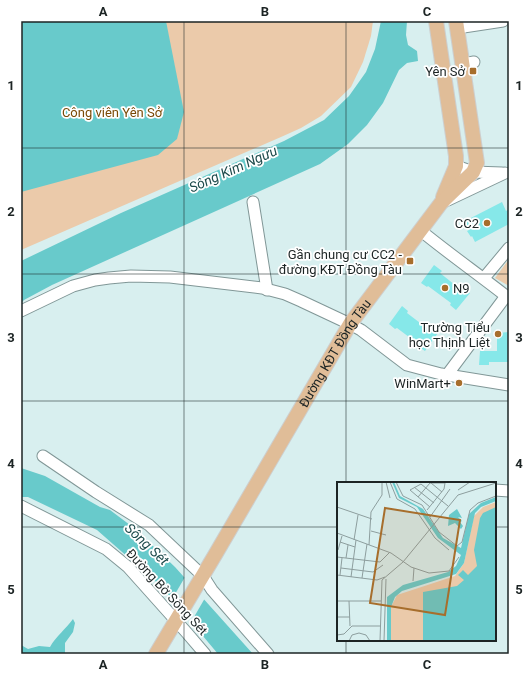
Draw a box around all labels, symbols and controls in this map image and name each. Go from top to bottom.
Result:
text: A [99,4,108,19]
text: B [261,4,269,19]
text: C [423,4,432,19]
place label: Yên Sở [425,64,466,79]
marker: Yên Sở [468,66,478,76]
text: 1 [7,78,15,93]
text: 1 [515,78,523,93]
park label: Công viên Yên Sở [62,105,163,120]
water label: Sông Kim Ngưu [186,142,280,196]
text: 2 [7,204,15,219]
text: 2 [515,204,523,219]
place label: CC2 [455,216,479,231]
marker: CC2 [482,218,492,228]
place label: Gần chung cư CC2 - đường KĐT Đồng Tàu [279,247,402,277]
marker: Gần chung cư CC2 - đường KĐT Đồng Tàu [405,256,415,266]
place label: N9 [453,281,470,296]
marker: N9 [440,283,450,293]
street label: Đường KĐT Đồng Tàu [296,296,374,410]
place label: Trường Tiểu học Thịnh Liệt [409,320,490,350]
marker: Trường Tiểu học Thịnh Liệt [493,329,503,339]
text: 3 [7,330,15,345]
text: 3 [515,330,523,345]
place label: WinMart+ [394,376,451,391]
marker: WinMart+ [454,378,464,388]
text: 4 [7,456,15,471]
text: 4 [515,456,523,471]
inset map [337,482,496,641]
water label: Sông Sét [122,520,173,569]
street label: Đường Bờ Sông Sét [123,546,211,638]
text: 5 [7,582,15,597]
text: 5 [515,582,523,597]
text: A [99,657,108,672]
text: B [261,657,269,672]
text: C [423,657,432,672]

